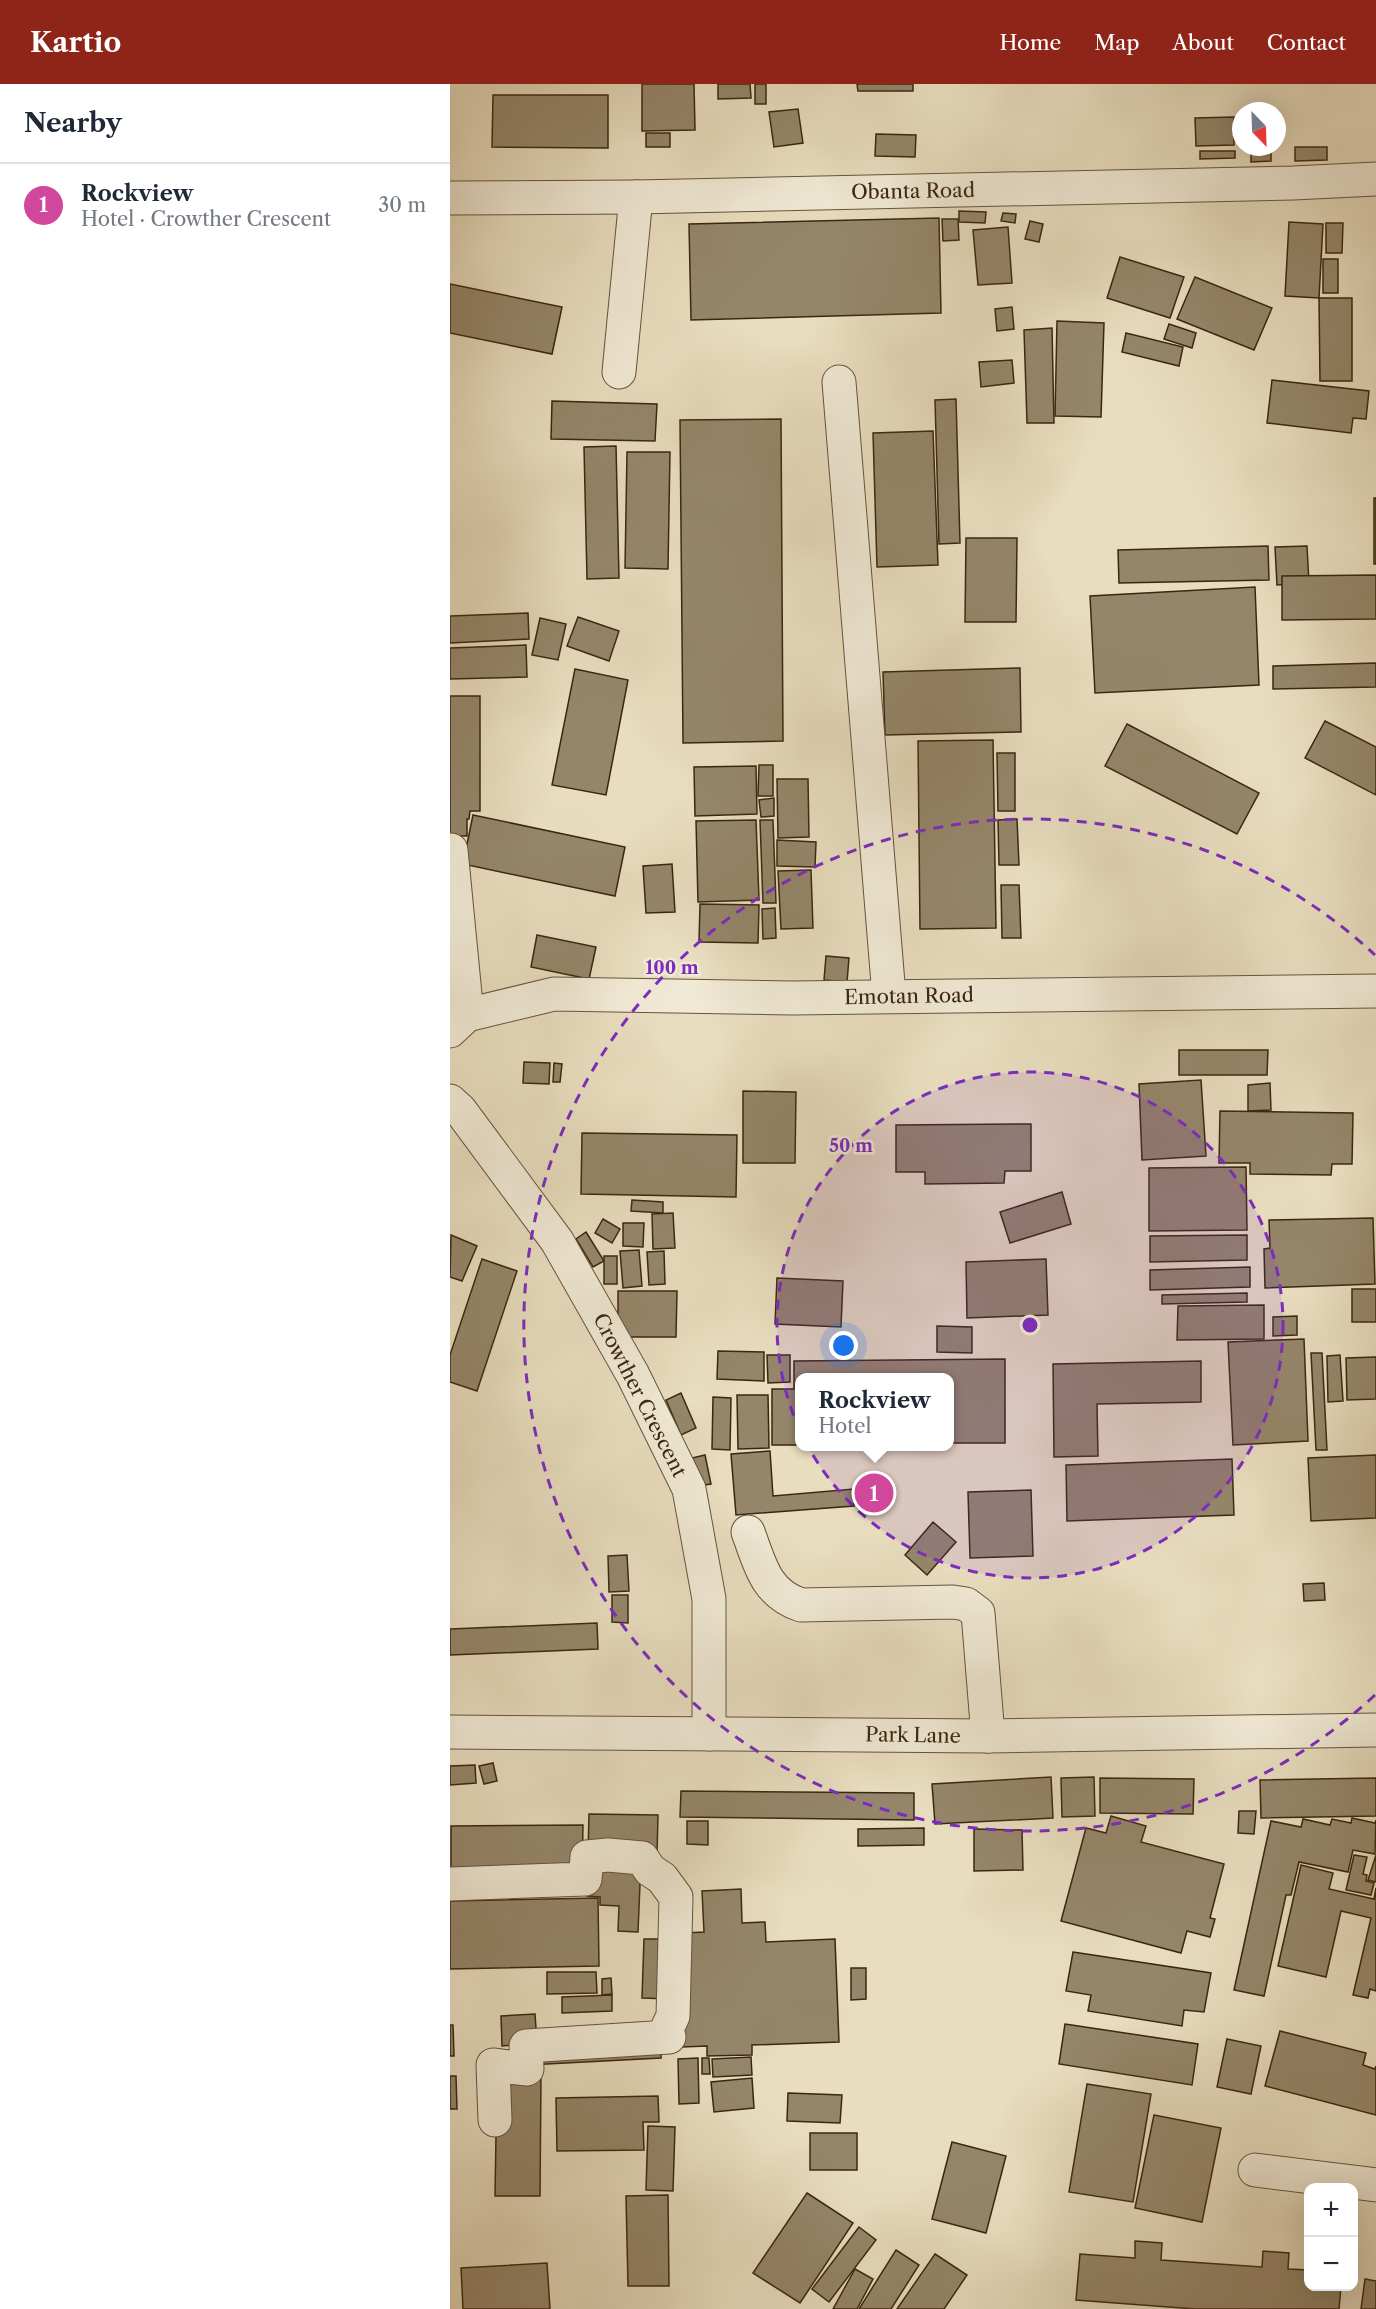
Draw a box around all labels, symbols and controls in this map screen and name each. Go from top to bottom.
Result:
text: Kartio [30,25,121,59]
text: Home [1000,30,1061,55]
text: Map [1094,30,1139,55]
text: About [1172,30,1234,55]
text: Contact [1267,30,1346,55]
north arrow [1232,102,1286,156]
text: Nearby [24,107,122,139]
street label: Obanta Road [851,178,975,204]
text: Rockview [81,180,193,207]
text: 1 [39,193,48,217]
text: 30 m [378,193,426,217]
text: Hotel · Crowther Crescent [81,207,331,231]
text: 100 m [645,957,699,979]
street label: Emotan Road [844,983,974,1009]
text: 50 m [829,1135,873,1157]
street label: Crowther Crescent [588,1309,692,1481]
centre of rings [1020,1315,1040,1335]
your location [829,1331,858,1360]
popup [795,1373,954,1451]
text: Rockview [818,1387,931,1414]
text: Hotel [818,1414,871,1438]
pin: 1 [854,1470,894,1516]
street label: Park Lane [865,1722,961,1748]
map controls [1304,2183,1358,2291]
button: + [1304,2183,1358,2237]
button: − [1304,2237,1358,2291]

